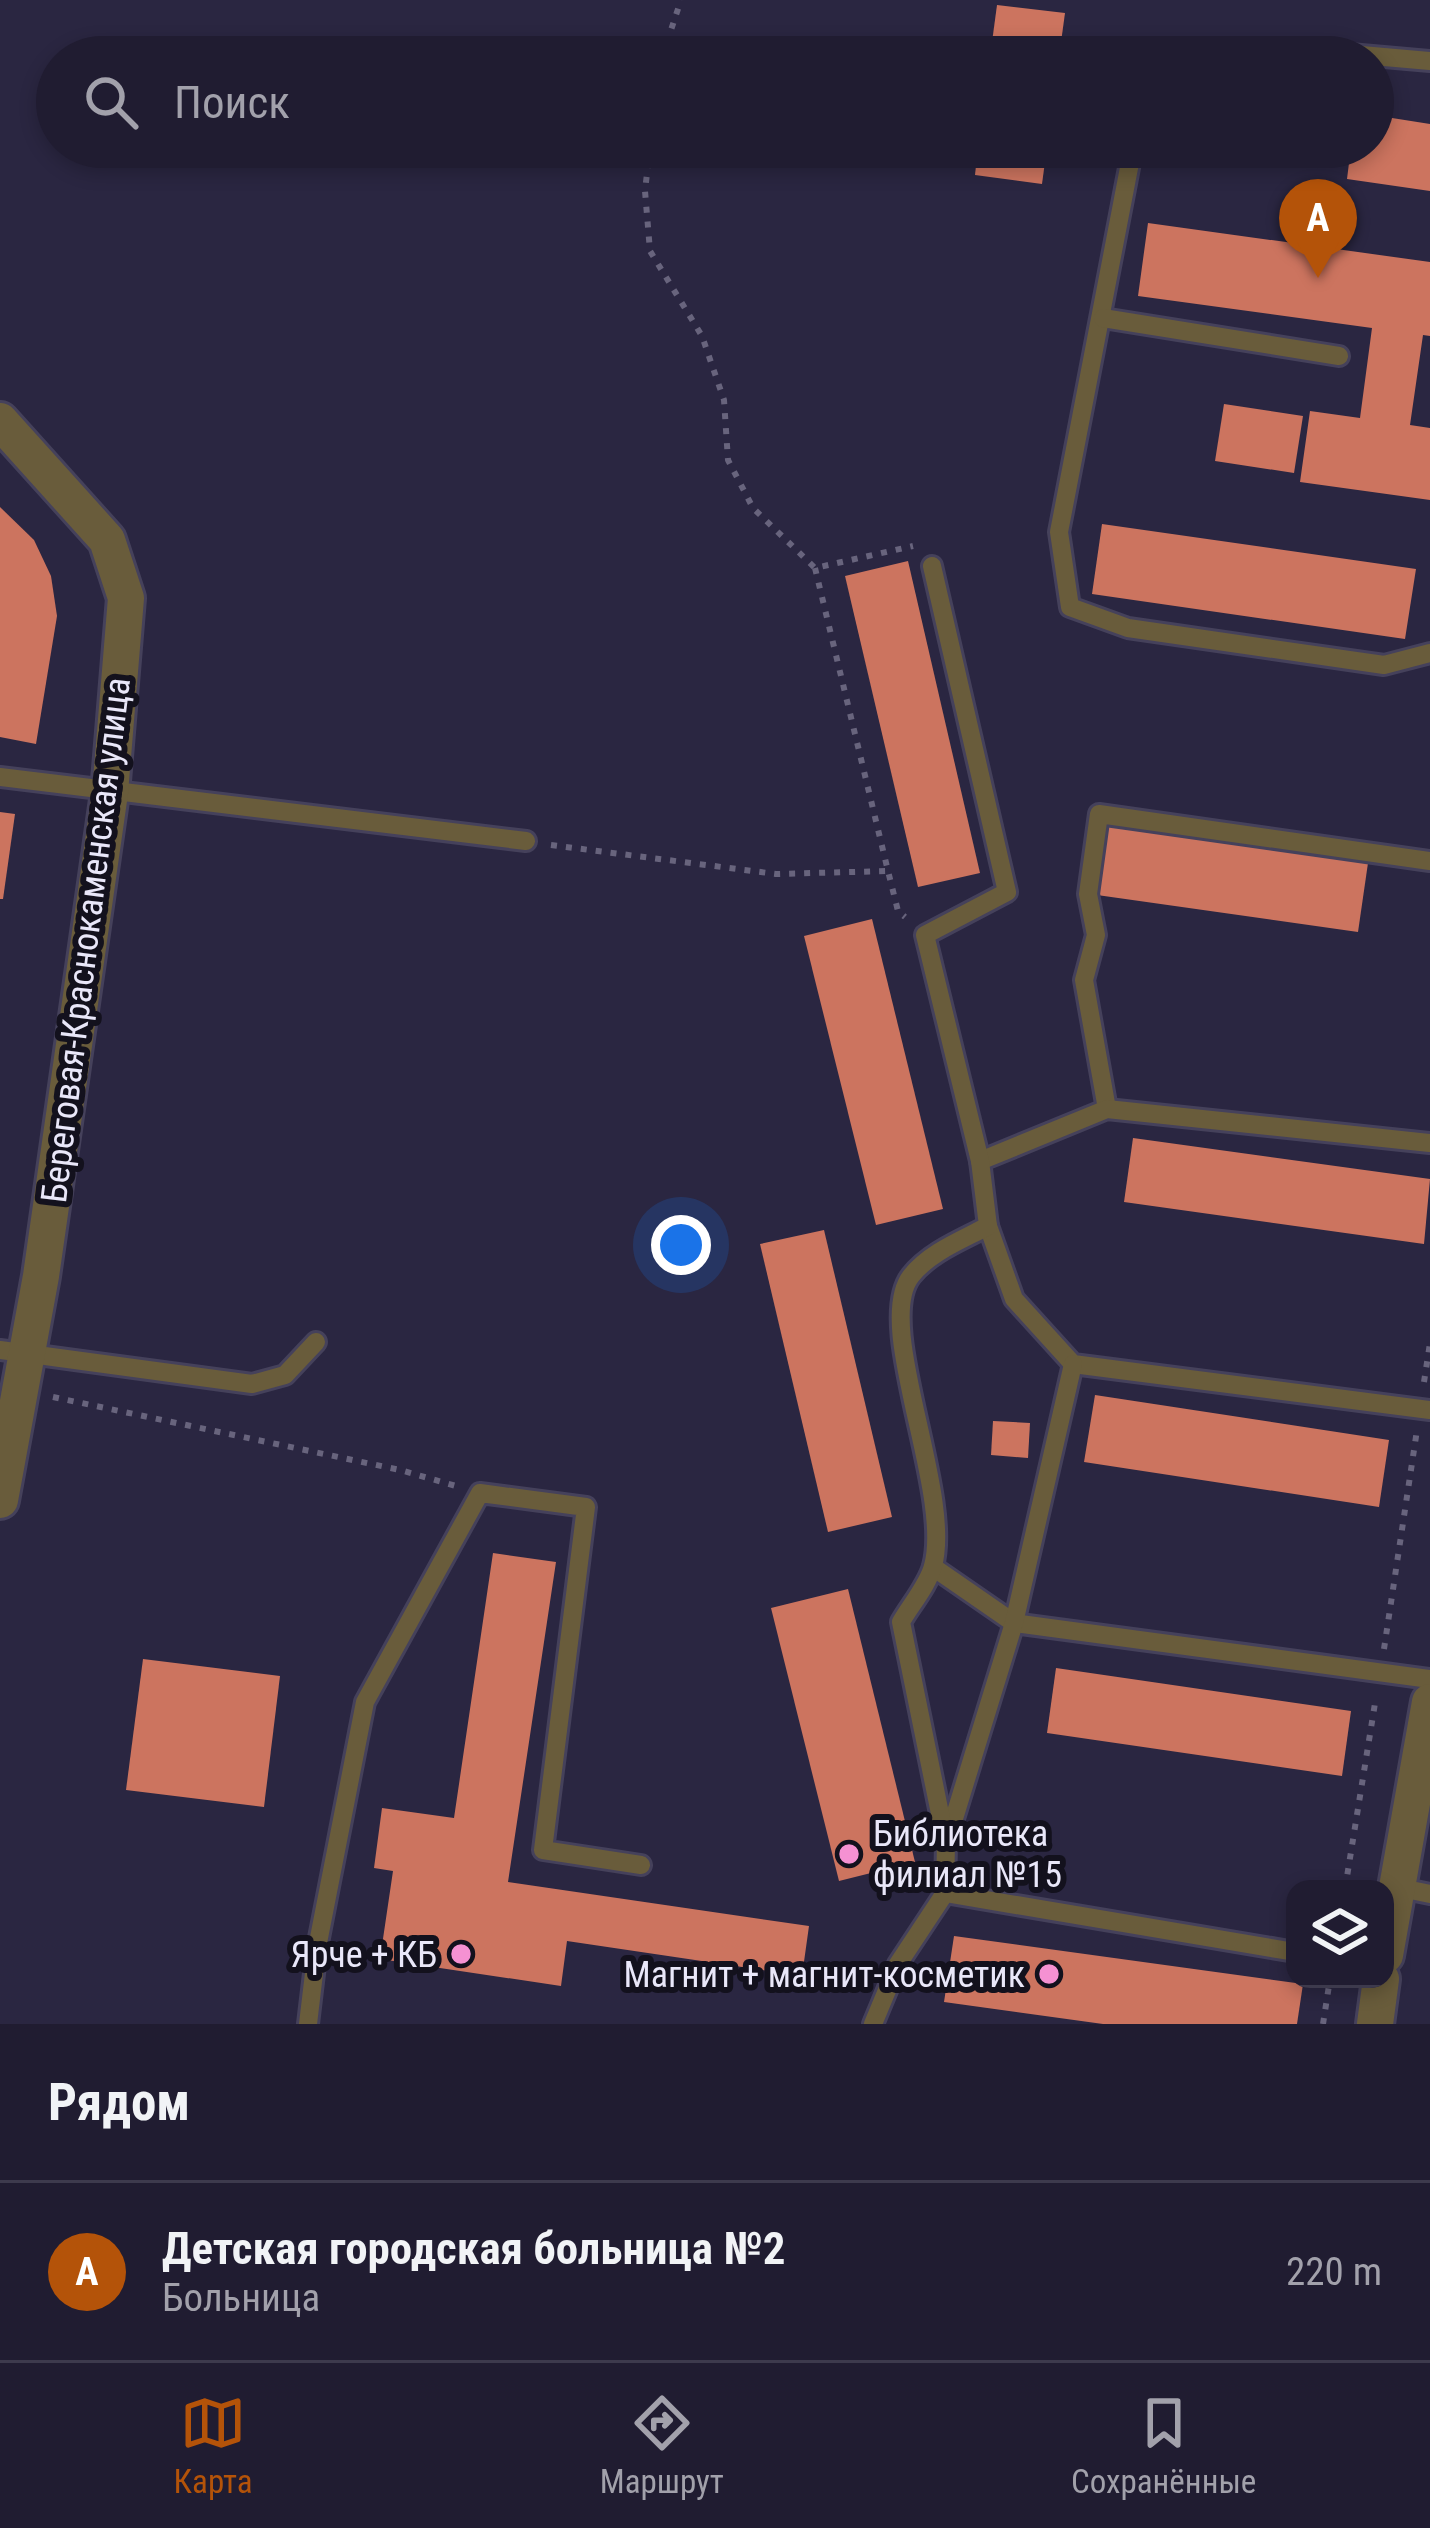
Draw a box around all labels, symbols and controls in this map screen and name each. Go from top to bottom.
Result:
search box [36,36,1394,168]
icon: search [78,69,144,135]
text: Поиск [174,76,290,129]
pin: A [1279,179,1357,278]
street label: Береговая-Краснокаменская улица [33,675,139,1205]
your location [651,1215,711,1275]
place label: Библиотека филиал №15 [873,1813,1062,1896]
marker: Библиотека филиал №15 [836,1841,862,1867]
map controls [1286,1880,1394,1988]
button: layers [1286,1880,1394,1988]
place label: Ярче + КБ [290,1934,437,1976]
marker: Ярче + КБ [448,1941,474,1967]
place label: Магнит + магнит-косметик [624,1954,1025,1996]
marker: Магнит + магнит-косметик [1036,1961,1062,1987]
text: Рядом [48,2073,190,2132]
text: Детская городская больница №2 [162,2222,785,2275]
text: A [75,2249,99,2295]
text: 220 m [1286,2249,1382,2295]
text: Больница [162,2275,320,2321]
tab: Карта [174,2390,252,2501]
tab: Маршрут [600,2390,724,2501]
tab: Сохранённые [1071,2390,1256,2501]

